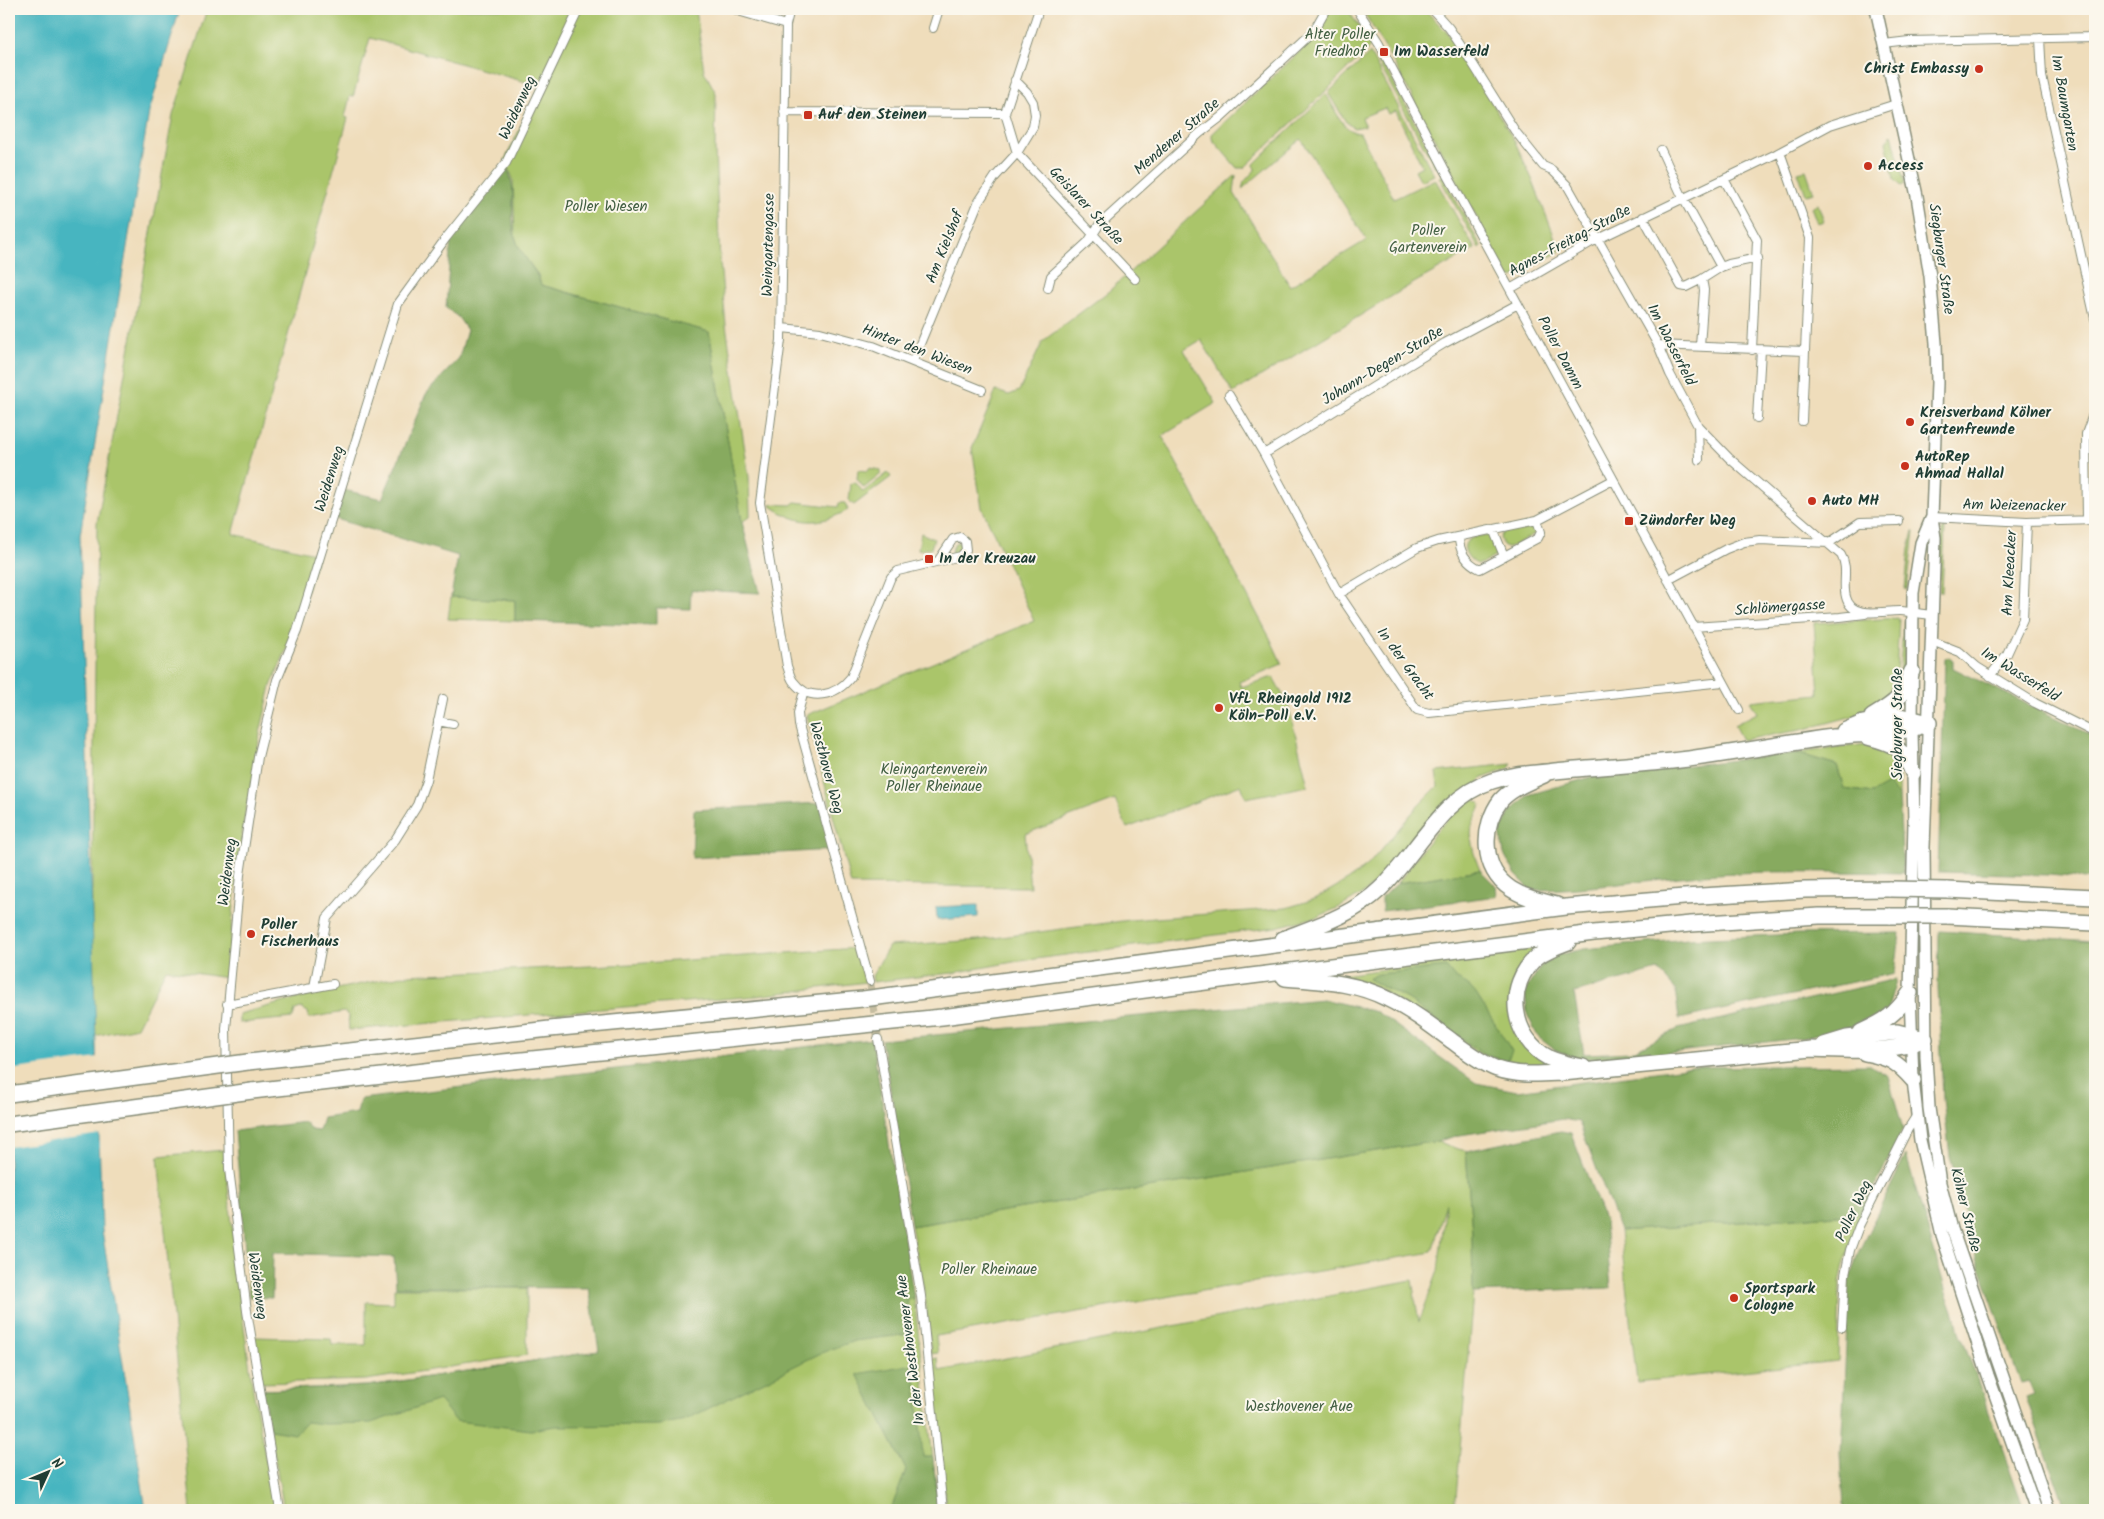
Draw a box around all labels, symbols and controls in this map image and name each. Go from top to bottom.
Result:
park label: Alter Poller Friedhof [1305,23,1376,64]
place label: Im Wasserfeld [1394,40,1490,64]
marker: Im Wasserfeld [1378,46,1390,58]
street label: Im Baumgarten [2044,53,2084,153]
place label: Christ Embassy [1864,57,1969,81]
marker: Christ Embassy [1973,63,1985,75]
street label: Weidenweg [493,72,543,144]
street label: Mendener Straße [1128,92,1226,181]
place label: Auf den Steinen [818,103,927,127]
marker: Auf den Steinen [802,109,814,121]
place label: Access [1878,154,1923,178]
marker: Access [1862,160,1874,172]
street label: Geislarer Straße [1043,161,1129,251]
street label: Weingartengasse [756,193,782,297]
park label: Poller Wiesen [564,195,648,219]
street label: Agnes-Freitag-Straße [1505,198,1636,283]
street label: Siegburger Straße [1921,202,1961,316]
street label: Am Kielshof [919,206,971,287]
park label: Poller Gartenverein [1389,219,1467,260]
street label: Im Wasserfeld [1640,300,1702,391]
street label: Poller Damm [1530,312,1590,394]
street label: Hinter den Wiesen [858,318,976,382]
street label: Johann-Degen-Straße [1318,320,1449,412]
place label: Kreisverband Kölner Gartenfreunde [1920,401,2052,442]
marker: Kreisverband Kölner Gartenfreunde [1904,416,1916,428]
street label: Weidenweg [309,443,351,515]
place label: AutoRep Ahmad Hallal [1915,445,2004,486]
marker: AutoRep Ahmad Hallal [1899,460,1911,472]
place label: Auto MH [1822,489,1879,513]
street label: Am Weizenacker [1962,493,2067,519]
marker: Auto MH [1806,495,1818,507]
place label: Zündorfer Weg [1639,509,1736,533]
marker: Zündorfer Weg [1623,515,1635,527]
street label: Am Kleeacker [1996,529,2024,616]
place label: In der Kreuzau [939,547,1036,571]
marker: In der Kreuzau [923,553,935,565]
street label: Schlömergasse [1734,593,1826,623]
street label: In der Gracht [1370,622,1440,706]
street label: Im Wasserfeld [1976,641,2065,709]
street label: Siegburger Straße [1886,668,1910,780]
place label: VfL Rheingold 1912 Köln-Poll e.V. [1229,687,1352,728]
marker: VfL Rheingold 1912 Köln-Poll e.V. [1213,702,1225,714]
street label: Westhover Weg [802,719,850,817]
park label: Kleingartenverein Poller Rheinaue [881,758,987,799]
street label: Weidenweg [212,837,244,907]
place label: Poller Fischerhaus [261,913,339,954]
marker: Poller Fischerhaus [245,928,257,940]
street label: Kölner Straße [1943,1165,1987,1255]
street label: Poller Weg [1829,1176,1879,1246]
street label: Weidenweg [240,1251,274,1321]
park label: Poller Rheinaue [941,1258,1037,1282]
street label: In der Westhovener Aue [890,1273,932,1427]
place label: Sportspark Cologne [1744,1277,1816,1318]
marker: Sportspark Cologne [1728,1292,1740,1304]
park label: Westhovener Aue [1245,1395,1353,1419]
north arrow [22,1446,72,1496]
text: N [46,1453,68,1475]

